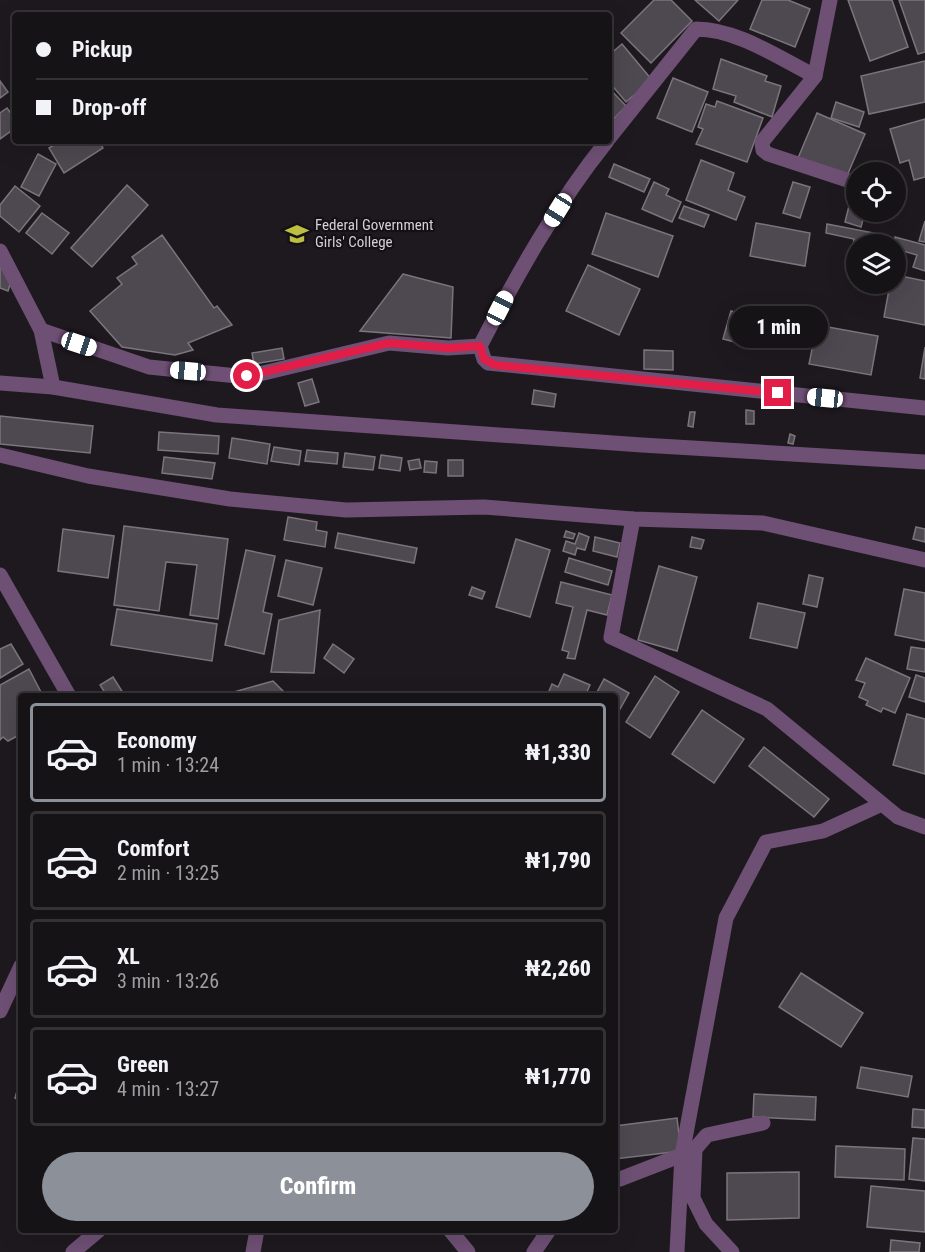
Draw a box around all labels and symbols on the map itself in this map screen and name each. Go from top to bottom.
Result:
car [541,190,575,230]
place label: Federal Government Girls' College [315,216,433,251]
school or university icon: Federal Government Girls' College [284,221,310,247]
car [484,288,516,328]
callout: 1 min [728,306,828,348]
car [59,330,99,358]
car [169,360,207,382]
route start [233,362,260,389]
route end [764,379,791,406]
car [806,387,844,409]

